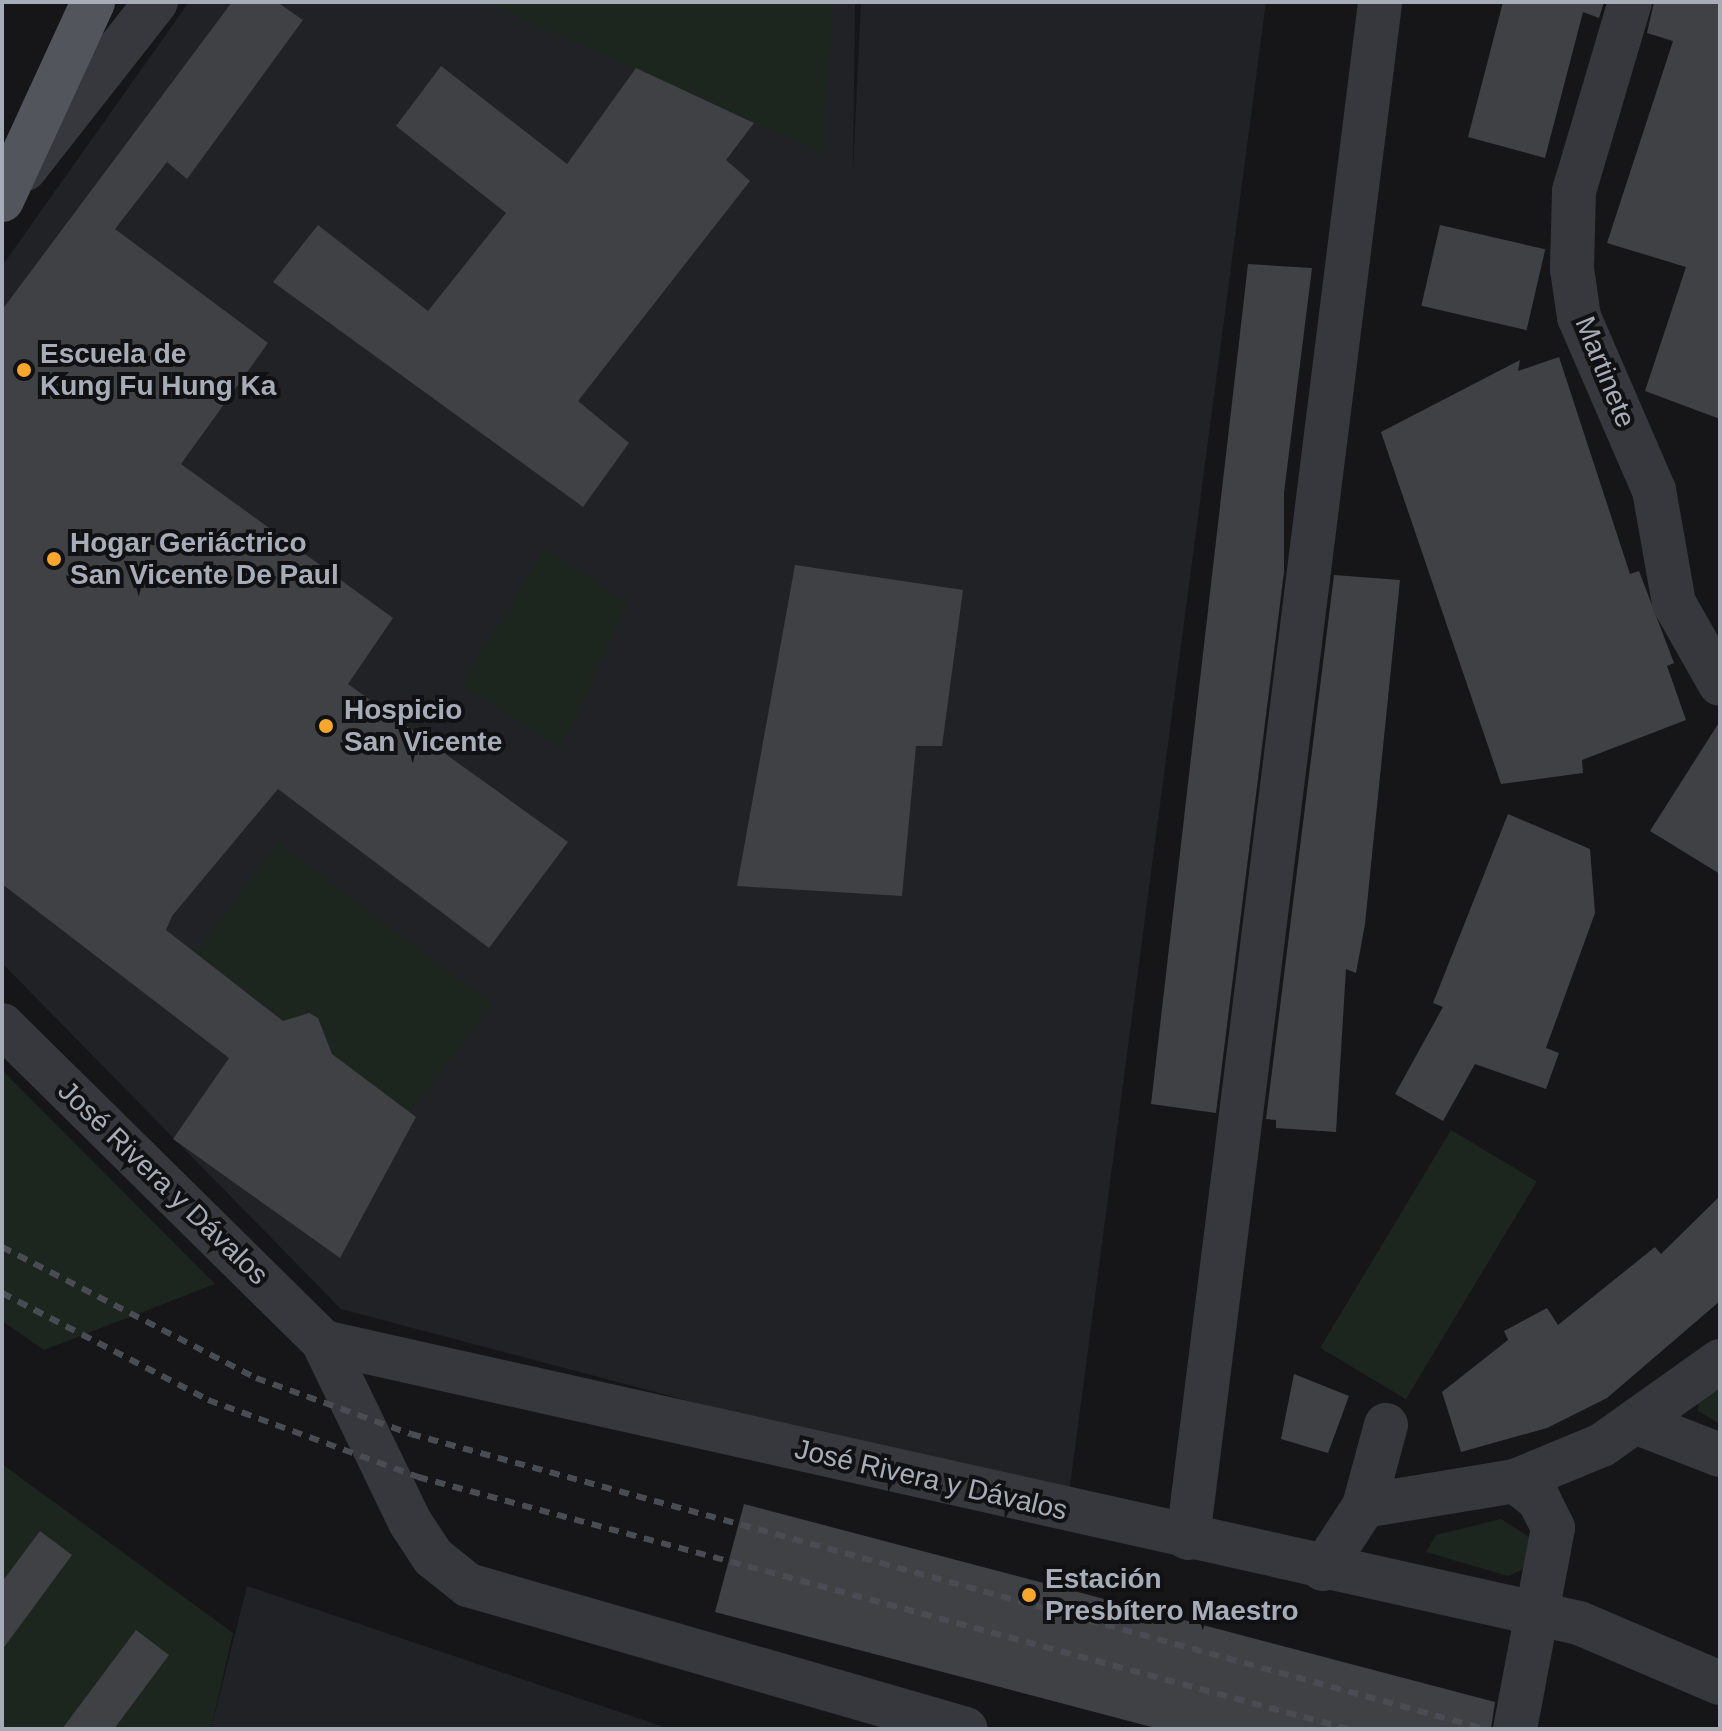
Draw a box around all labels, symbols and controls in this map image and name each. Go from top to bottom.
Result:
street label: Martinete [1568,312,1642,432]
place label: Escuela de Kung Fu Hung Ka [40,337,276,403]
marker: Escuela de Kung Fu Hung Ka [15,361,33,379]
place label: Hogar Geriáctrico San Vicente De Paul [70,526,339,592]
marker: Hogar Geriáctrico San Vicente De Paul [45,550,63,568]
place label: Hospicio San Vicente [344,693,502,759]
marker: Hospicio San Vicente [315,715,337,737]
street label: José Rivera y Dávalos [51,1074,275,1292]
street label: José Rivera y Dávalos [792,1432,1070,1528]
place label: Estación Presbítero Maestro [1045,1562,1299,1628]
marker: Estación Presbítero Maestro [1020,1586,1038,1604]

